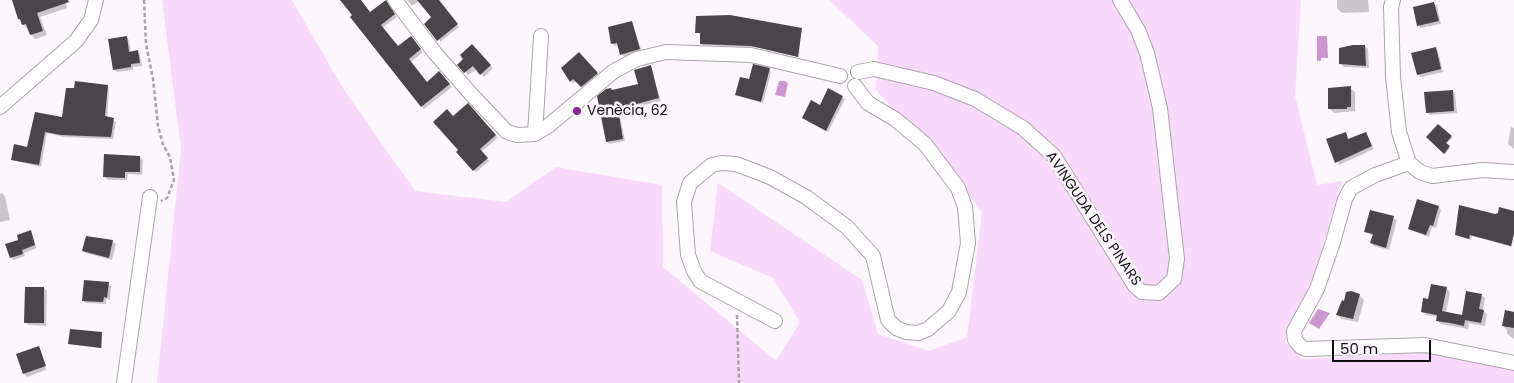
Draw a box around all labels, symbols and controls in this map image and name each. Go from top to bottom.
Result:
place label: Venècia, 62 [587,103,668,119]
marker: Venècia, 62 [571,105,583,117]
street label: AVINGUDA DELS PINARS [1042,149,1144,289]
scale bar [1334,330,1433,362]
text: 50 m [1340,338,1378,359]

